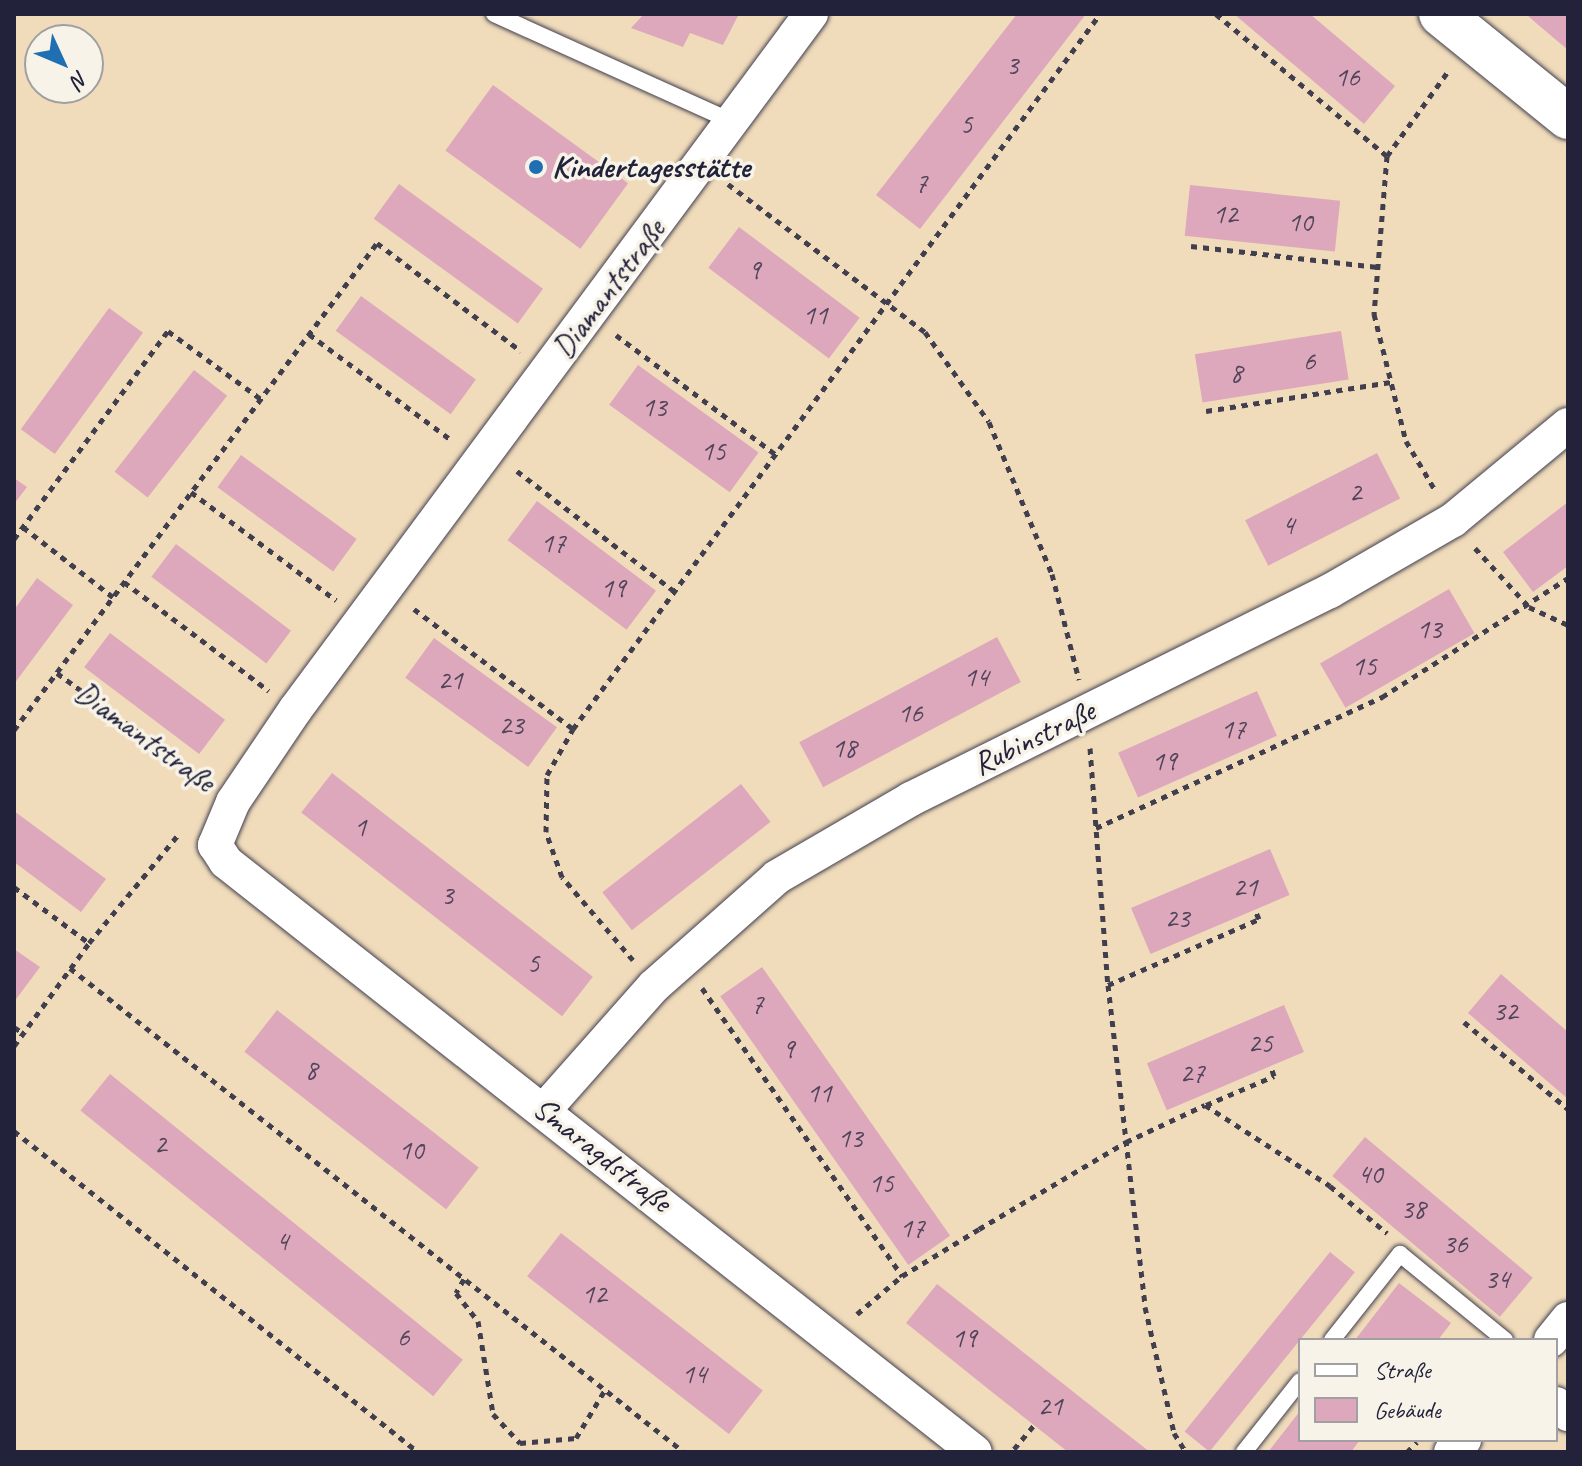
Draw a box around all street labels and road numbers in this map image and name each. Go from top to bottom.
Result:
street label: Diamantstraße [544,212,674,366]
street label: Diamantstraße [67,673,223,801]
street label: Rubinstraße [967,692,1101,784]
street label: Smaragdstraße [525,1089,679,1221]

